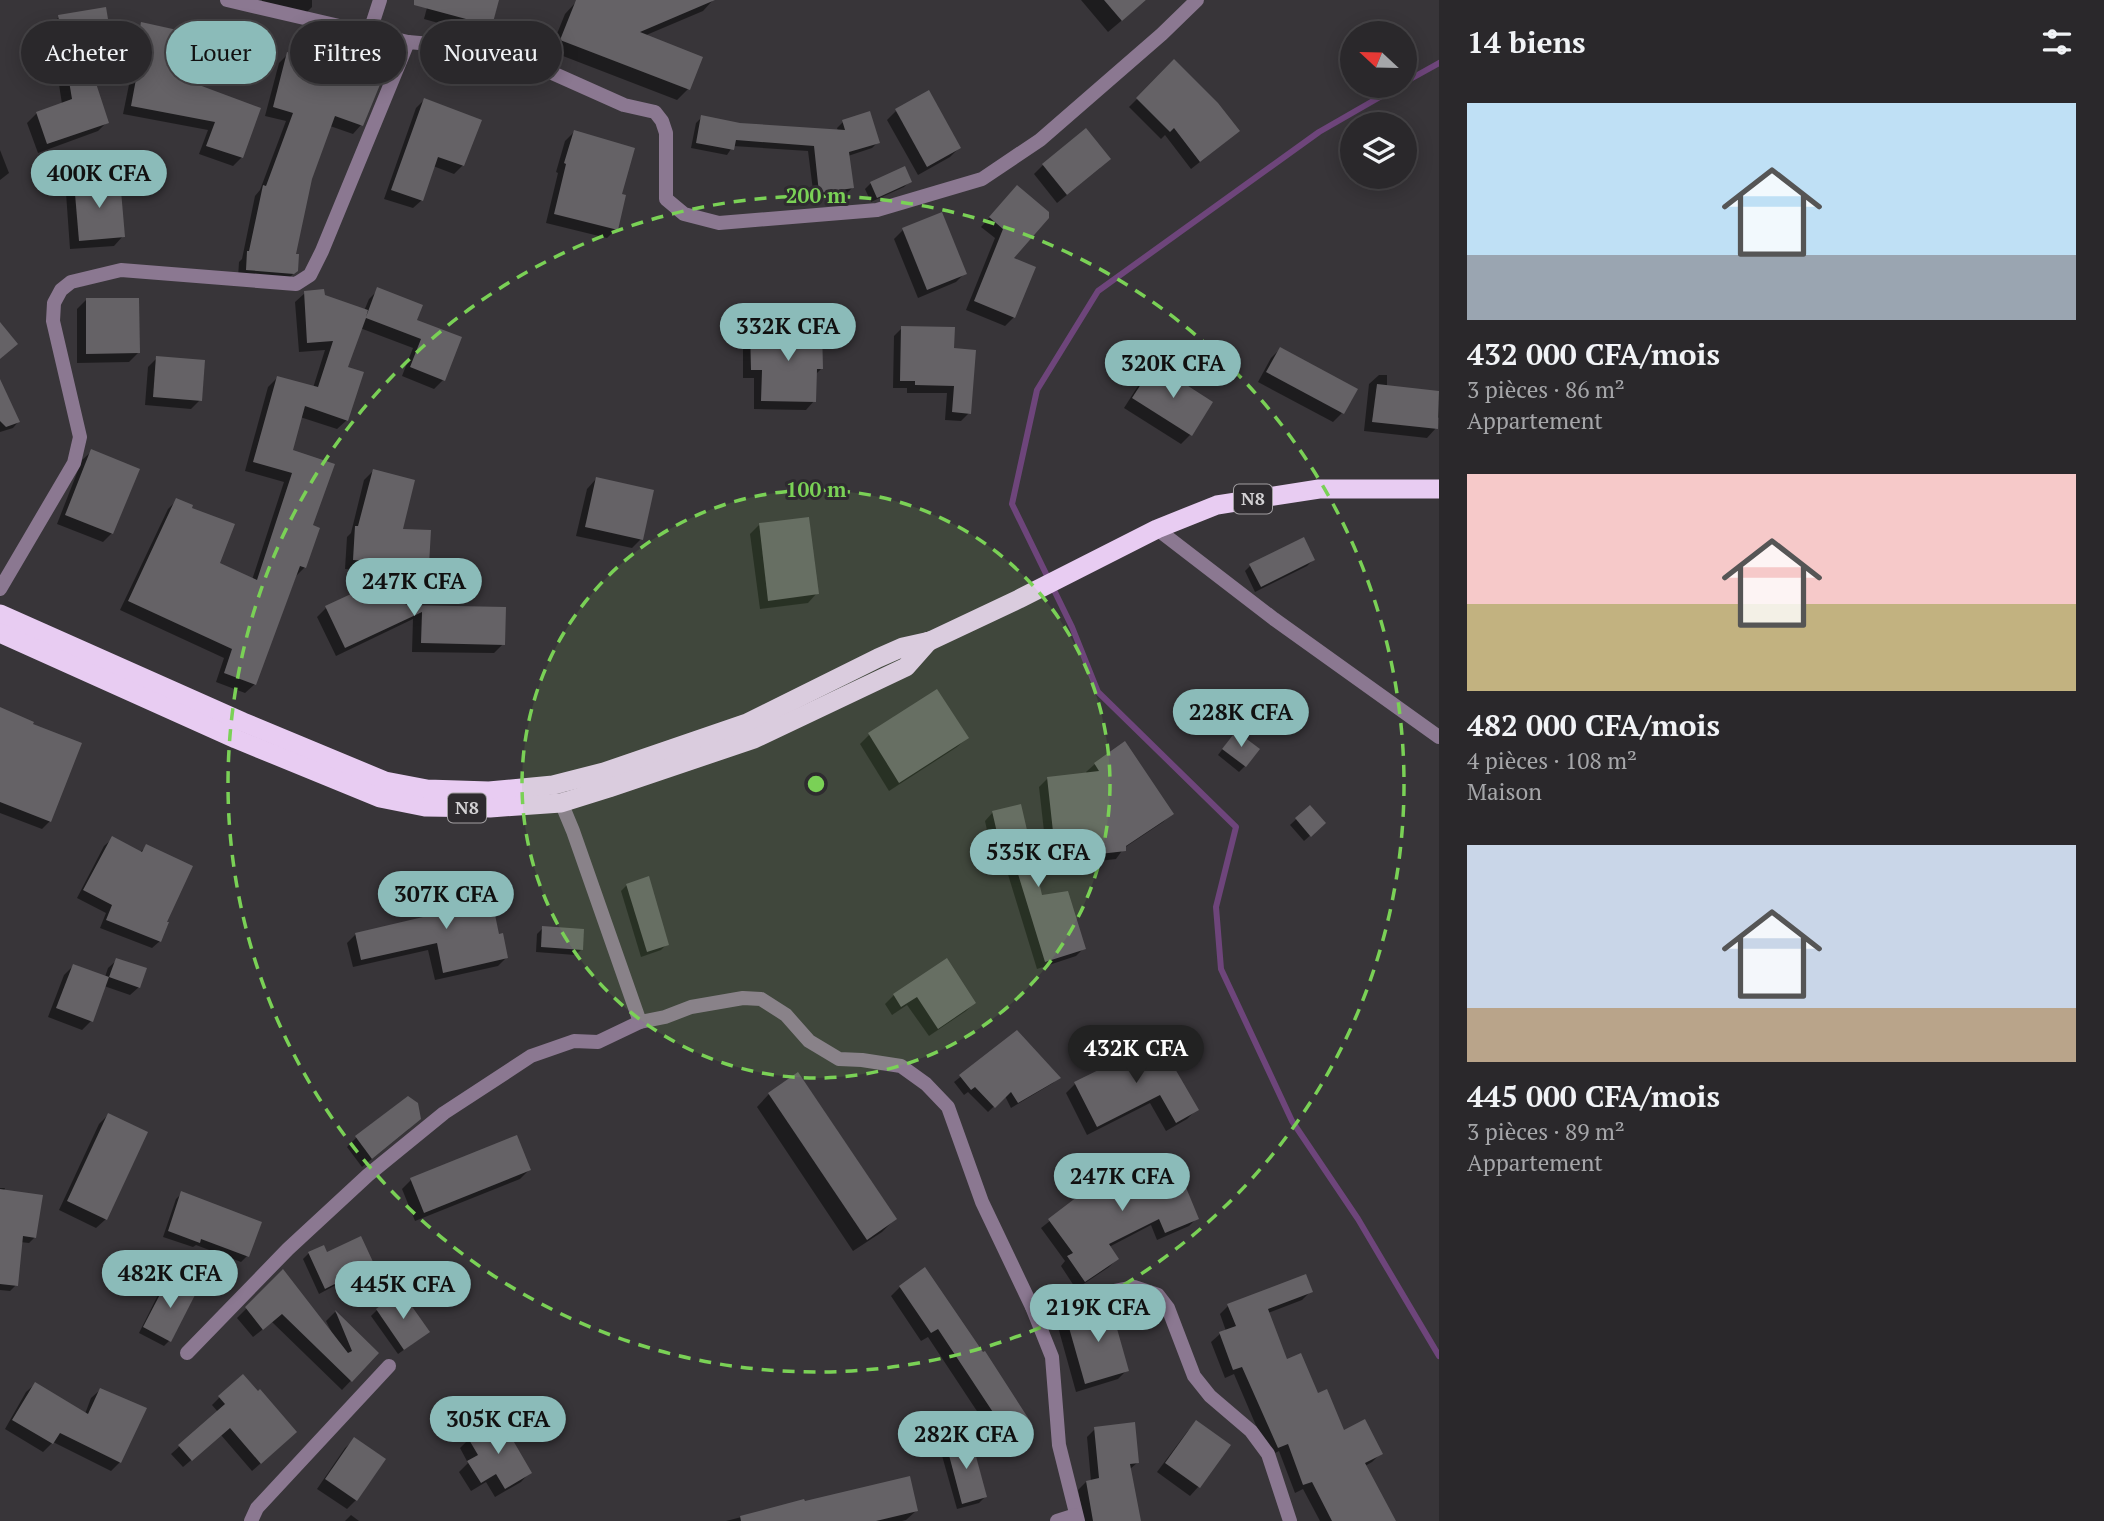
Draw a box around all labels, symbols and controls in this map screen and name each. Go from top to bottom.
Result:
chip: Acheter [21,21,152,84]
chip: Louer [166,21,276,84]
chip: Filtres [290,21,406,84]
chip: Nouveau [420,21,562,84]
north arrow [1340,21,1418,98]
map controls [1340,21,1417,189]
text: 14 biens [1467,22,1586,62]
icon: filters [2038,23,2076,61]
button: layers [1340,112,1417,189]
icon: home [1709,149,1835,275]
pin: 400K CFA [27,150,171,210]
text: 400K CFA [47,157,151,188]
text: 200 m [786,181,847,209]
pin: 332K CFA [716,304,860,363]
text: 332K CFA [736,310,840,341]
text: 432 000 CFA/mois [1467,334,1720,374]
pin: 320K CFA [1101,340,1245,400]
text: 320K CFA [1121,347,1225,378]
text: 3 pièces · 86 m² [1467,374,1625,405]
text: Appartement [1467,405,1603,436]
text: 100 m [786,475,847,503]
road number: N8 [1234,485,1272,514]
icon: home [1709,520,1835,646]
pin: 247K CFA [342,558,486,618]
text: 247K CFA [362,565,466,596]
pin: 228K CFA [1169,690,1313,749]
text: 228K CFA [1189,696,1293,727]
text: 482 000 CFA/mois [1467,705,1720,745]
text: 4 pièces · 108 m² [1467,745,1637,776]
centre of rings [804,772,828,796]
text: Maison [1467,776,1542,807]
road number: N8 [448,794,486,822]
pin: 535K CFA [966,830,1110,889]
text: 535K CFA [986,836,1090,867]
pin: 307K CFA [374,872,518,931]
text: 307K CFA [394,878,498,909]
icon: home [1709,891,1835,1017]
pin: 432K CFA [1064,1026,1208,1085]
text: 432K CFA [1084,1032,1188,1063]
text: 445 000 CFA/mois [1467,1076,1720,1116]
text: 3 pièces · 89 m² [1467,1116,1625,1147]
text: Appartement [1467,1147,1603,1178]
pin: 247K CFA [1050,1154,1194,1213]
text: 247K CFA [1070,1160,1174,1191]
pin: 482K CFA [98,1250,242,1310]
text: 482K CFA [118,1257,222,1288]
pin: 445K CFA [331,1262,475,1321]
text: 445K CFA [351,1268,455,1299]
pin: 219K CFA [1026,1284,1170,1344]
text: 219K CFA [1046,1291,1150,1322]
pin: 305K CFA [426,1396,570,1456]
text: 305K CFA [446,1403,550,1434]
pin: 282K CFA [894,1412,1038,1471]
text: 282K CFA [914,1418,1018,1449]

